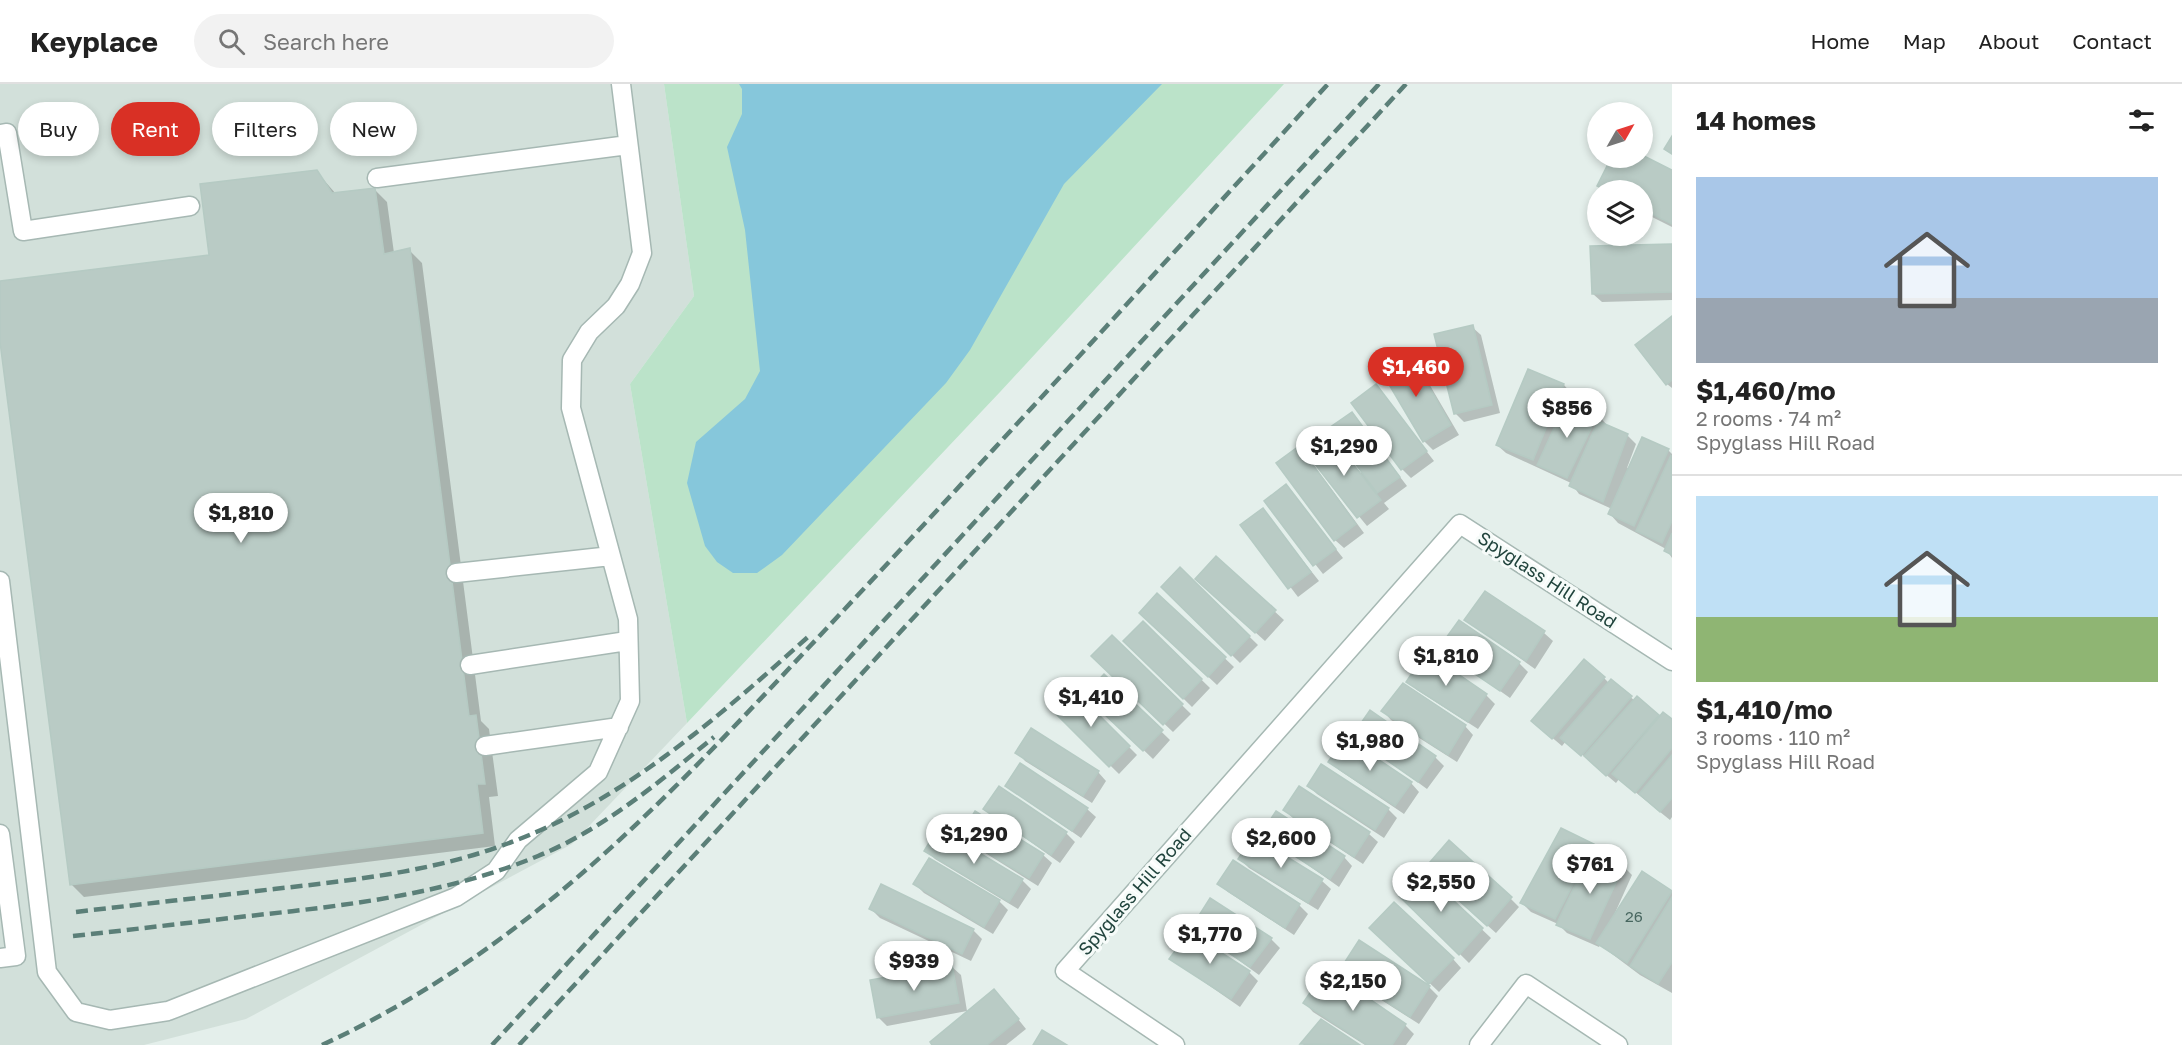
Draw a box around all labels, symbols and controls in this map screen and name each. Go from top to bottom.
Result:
search box [194,14,614,68]
text: Keyplace [30,25,158,58]
icon: search [215,25,248,58]
text: Search here [263,28,389,55]
text: Home [1810,28,1870,54]
text: Map [1903,28,1946,54]
text: About [1979,28,2039,54]
text: Contact [2072,28,2152,54]
chip: Buy [18,102,99,156]
chip: Rent [111,102,200,156]
chip: Filters [212,102,318,156]
chip: New [330,102,417,156]
north arrow [1587,102,1653,168]
map controls [1587,102,1653,246]
icon: filters [2125,104,2158,137]
text: 14 homes [1696,105,1816,136]
button: layers [1587,180,1653,246]
icon: home [1873,216,1981,324]
pin: $1,460 [1367,347,1465,398]
text: $1,460 [1382,354,1450,378]
text: $1,460/mo [1696,375,1836,406]
pin: $856 [1531,388,1603,439]
text: $856 [1541,395,1593,419]
text: 2 rooms · 74 m² [1696,406,1841,430]
pin: $1,290 [1295,426,1393,477]
text: Spyglass Hill Road [1696,430,1875,454]
text: $1,290 [1310,433,1378,457]
pin: $1,810 [192,493,290,544]
text: $1,810 [208,500,274,524]
street label: Spyglass Hill Road [1474,526,1621,632]
icon: home [1873,535,1981,643]
pin: $1,810 [1397,636,1495,687]
text: $1,810 [1413,643,1479,667]
pin: $1,410 [1042,677,1140,728]
text: $1,410 [1058,684,1124,708]
text: $1,410/mo [1696,694,1833,725]
pin: $1,980 [1321,721,1419,772]
text: 3 rooms · 110 m² [1696,725,1850,749]
text: $1,980 [1336,728,1404,752]
text: Spyglass Hill Road [1696,749,1875,773]
pin: $1,290 [925,814,1023,865]
pin: $2,600 [1232,818,1330,869]
text: $1,290 [940,821,1008,845]
street label: Spyglass Hill Road [1073,823,1195,959]
text: $2,600 [1246,825,1316,849]
pin: $761 [1554,844,1626,895]
text: $761 [1566,851,1614,875]
pin: $2,550 [1392,862,1490,913]
text: $2,550 [1406,869,1476,893]
house number: 26 [1625,907,1643,925]
pin: $1,770 [1161,914,1259,965]
text: $1,770 [1178,921,1242,945]
pin: $939 [878,941,950,992]
text: $939 [889,948,940,972]
pin: $2,150 [1304,961,1402,1012]
text: $2,150 [1319,968,1387,992]

